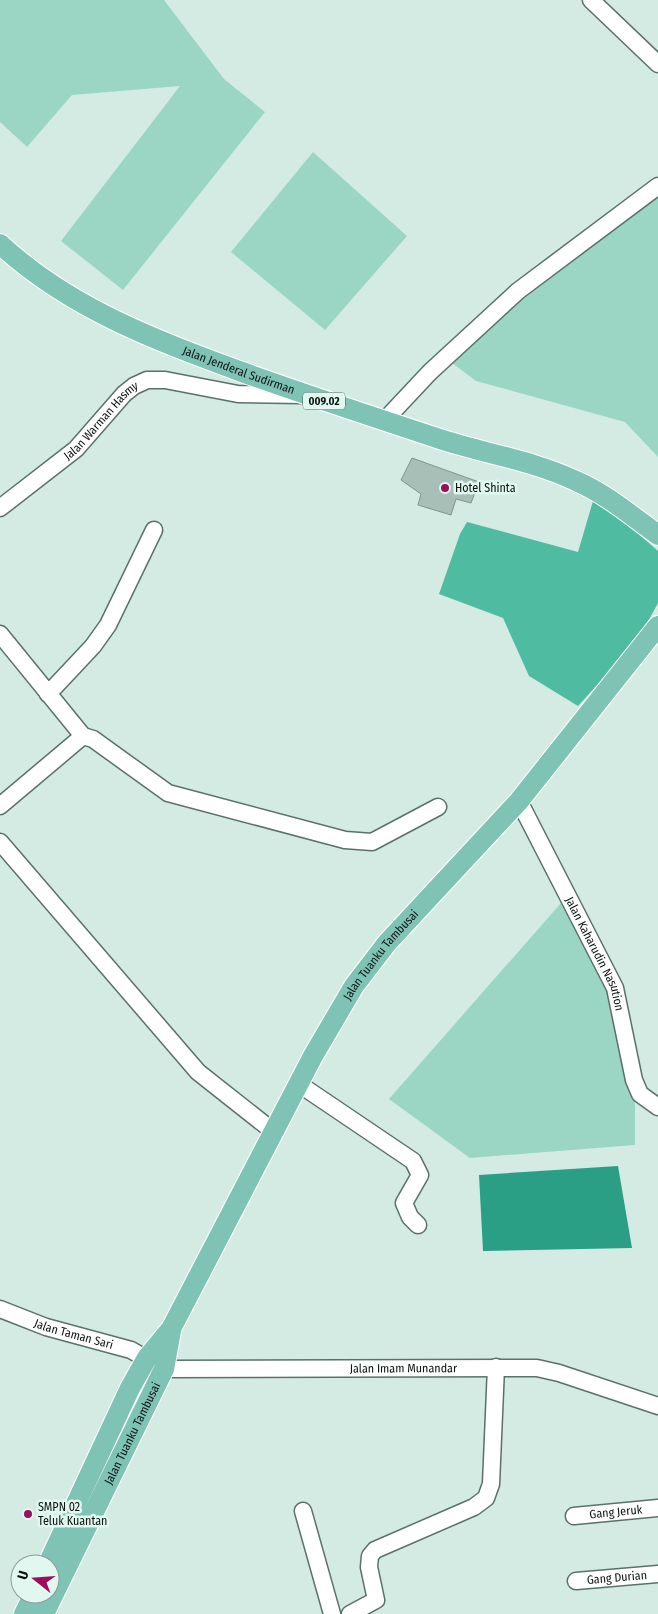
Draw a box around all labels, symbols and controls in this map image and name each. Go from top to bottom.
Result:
street label: Jalan Jenderal Sudirman [181,343,297,397]
street label: Jalan Warman Hasmy [61,378,141,463]
road number: 009.02 [303,392,345,410]
place label: Hotel Shinta [455,481,516,495]
marker: Hotel Shinta [439,482,451,494]
street label: Jalan Kaharudin Nasution [562,894,627,1012]
street label: Jalan Tuanku Tambusai [340,907,421,1003]
street label: Jalan Taman Sari [32,1316,115,1352]
street label: Jalan Imam Munandar [350,1361,458,1376]
street label: Jalan Tuanku Tambusai [101,1380,163,1487]
place label: SMPN 02 Teluk Kuantan [38,1500,107,1528]
street label: Gang Jeruk [589,1503,643,1521]
marker: SMPN 02 Teluk Kuantan [22,1508,34,1520]
north arrow [10,1554,60,1604]
street label: Gang Durian [586,1568,647,1587]
text: U [14,1569,32,1582]

